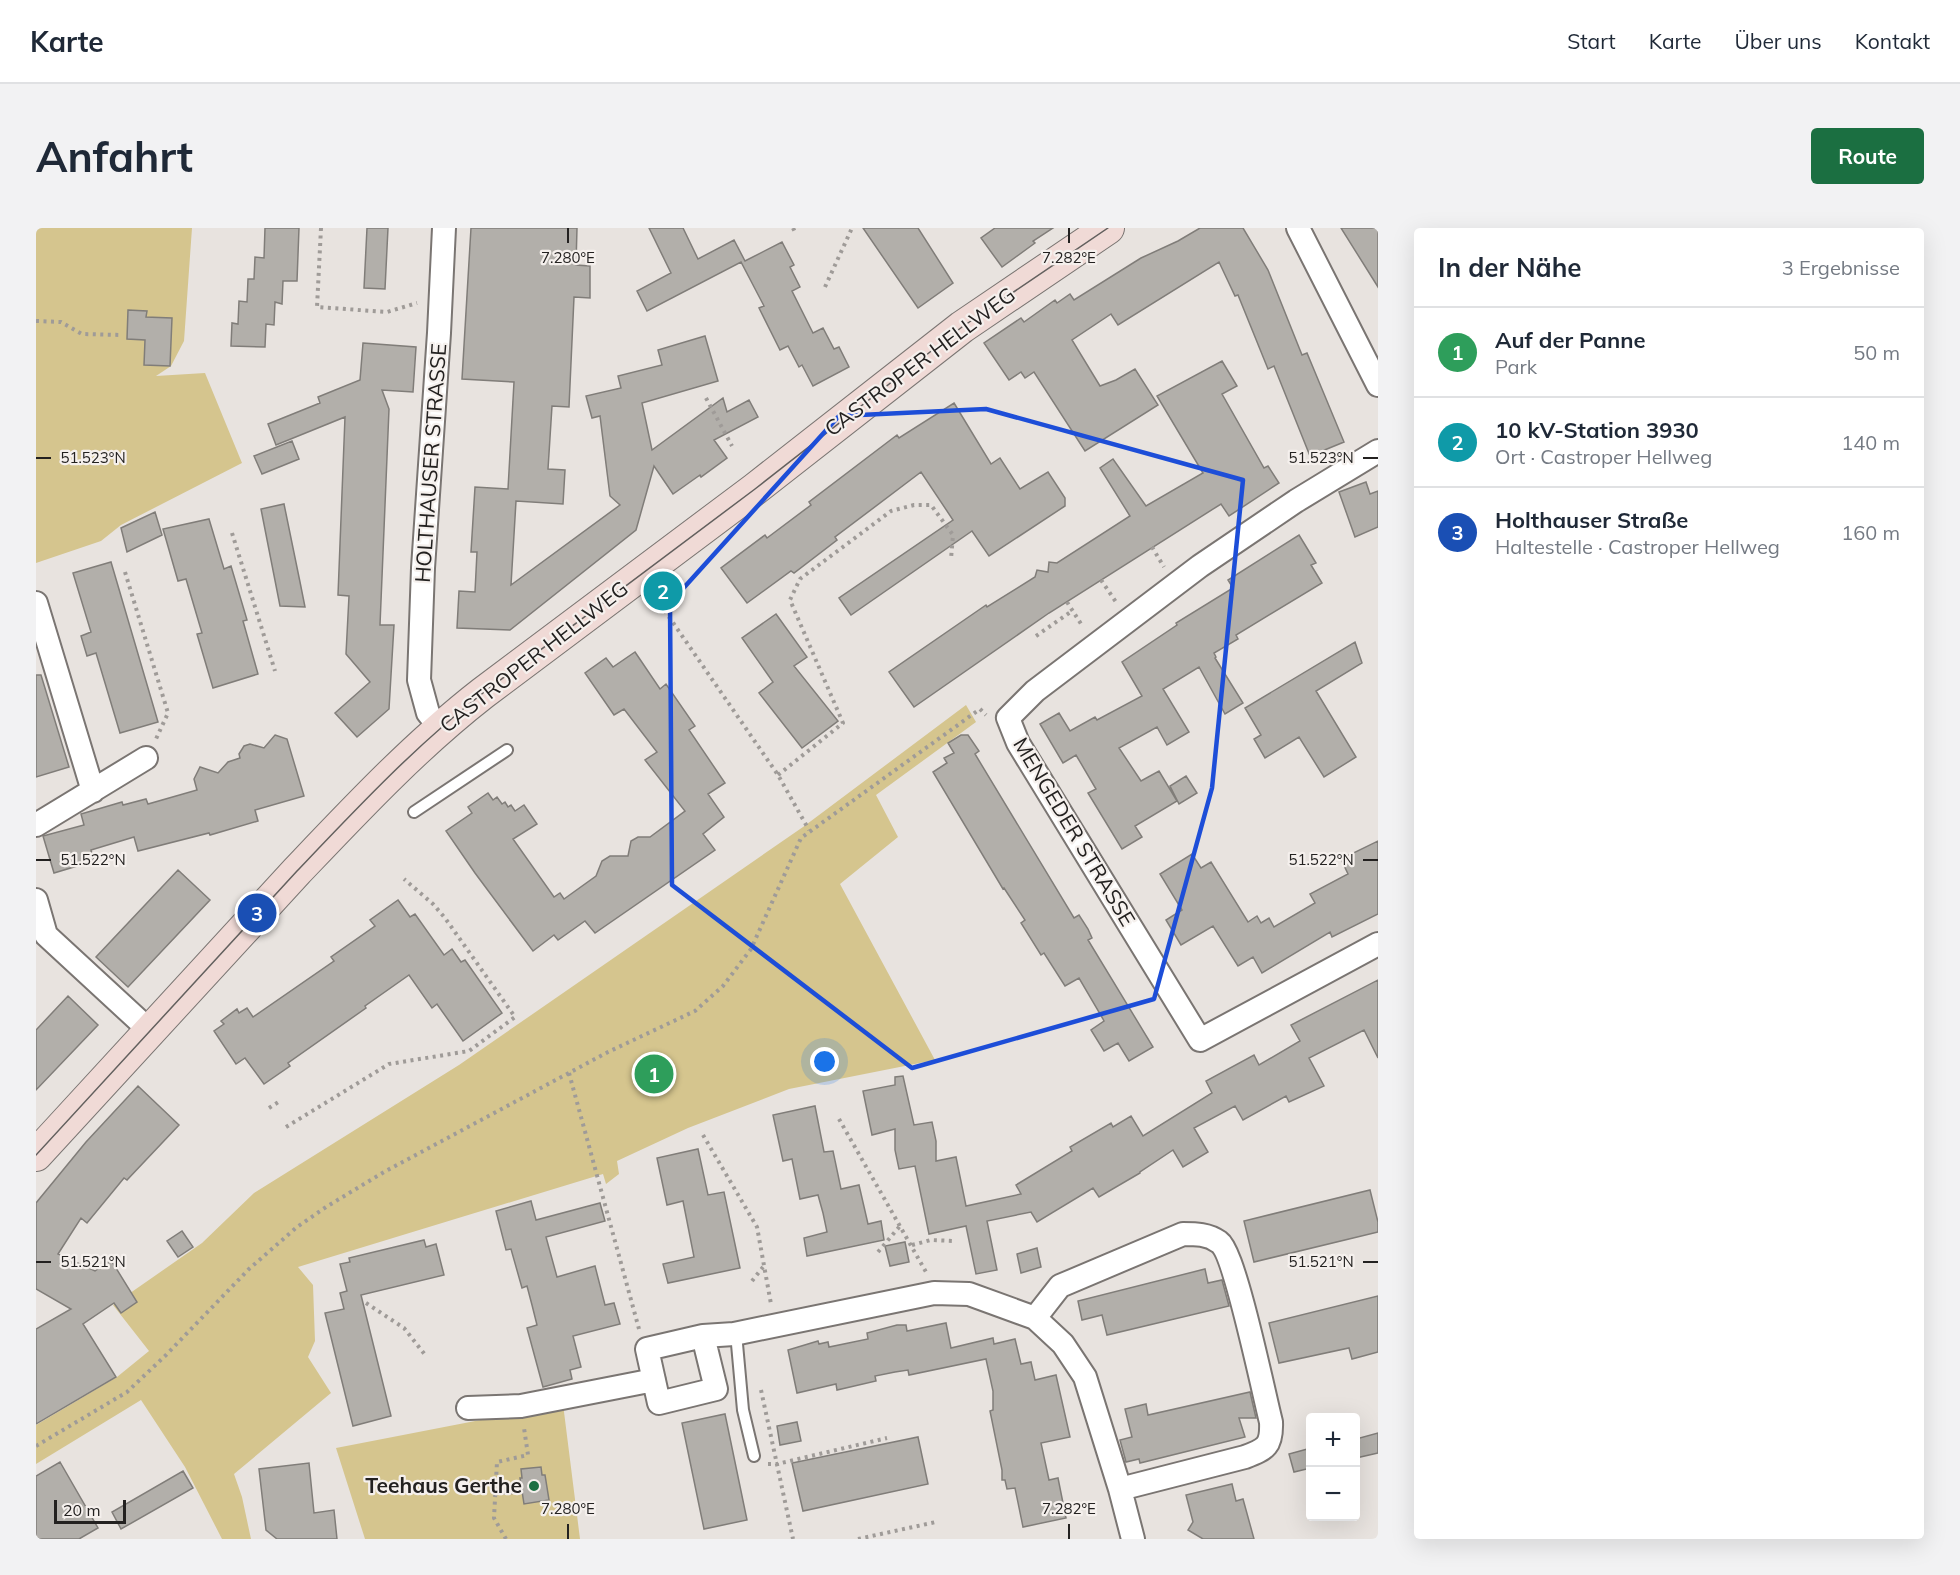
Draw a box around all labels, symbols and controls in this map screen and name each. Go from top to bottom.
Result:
text: Karte [30,24,104,59]
text: Start [1567,28,1616,54]
text: Karte [1649,28,1701,54]
text: Über uns [1734,28,1822,54]
text: Kontakt [1855,28,1930,54]
button: Route [1811,128,1924,184]
text: Anfahrt [36,130,193,183]
text: 7.280°E [541,248,595,267]
text: 7.282°E [1042,248,1096,267]
text: In der Nähe [1438,251,1582,284]
text: 3 Ergebnisse [1782,255,1900,280]
street label: CASTROPER HELLWEG [819,281,1020,441]
text: Auf der Panne [1495,326,1645,354]
text: 1 [1452,340,1464,365]
text: 50 m [1853,340,1900,365]
street label: HOLTHAUSER STRASSE [409,343,451,583]
text: Park [1495,354,1537,379]
text: 10 kV-Station 3930 [1495,416,1699,444]
text: 2 [1452,430,1464,455]
text: 140 m [1841,430,1900,455]
text: Ort · Castroper Hellweg [1495,444,1712,469]
text: 51.523°N [60,448,126,467]
text: 51.523°N [1288,448,1354,467]
text: Holthauser Straße [1495,506,1688,534]
text: 3 [1452,520,1464,545]
text: 160 m [1841,520,1900,545]
text: Haltestelle · Castroper Hellweg [1495,534,1780,559]
pin: 2 [644,568,682,614]
street label: CASTROPER HELLWEG [434,575,633,738]
street label: MENGEDER STRASSE [1008,732,1141,930]
text: 51.522°N [60,850,126,869]
text: 51.522°N [1288,850,1354,869]
pin: 3 [238,890,276,936]
your location [810,1047,839,1076]
pin: 1 [634,1052,674,1096]
text: 51.521°N [60,1252,126,1271]
text: 51.521°N [1288,1252,1354,1271]
map controls [1306,1413,1360,1521]
button: + [1306,1413,1360,1467]
button: − [1306,1467,1360,1521]
place label: Teehaus Gerthe [365,1472,522,1498]
marker: Teehaus Gerthe [527,1479,541,1493]
scale bar [54,1497,126,1524]
text: 7.280°E [541,1499,595,1518]
text: 7.282°E [1042,1499,1096,1518]
text: 20 m [63,1500,100,1520]

